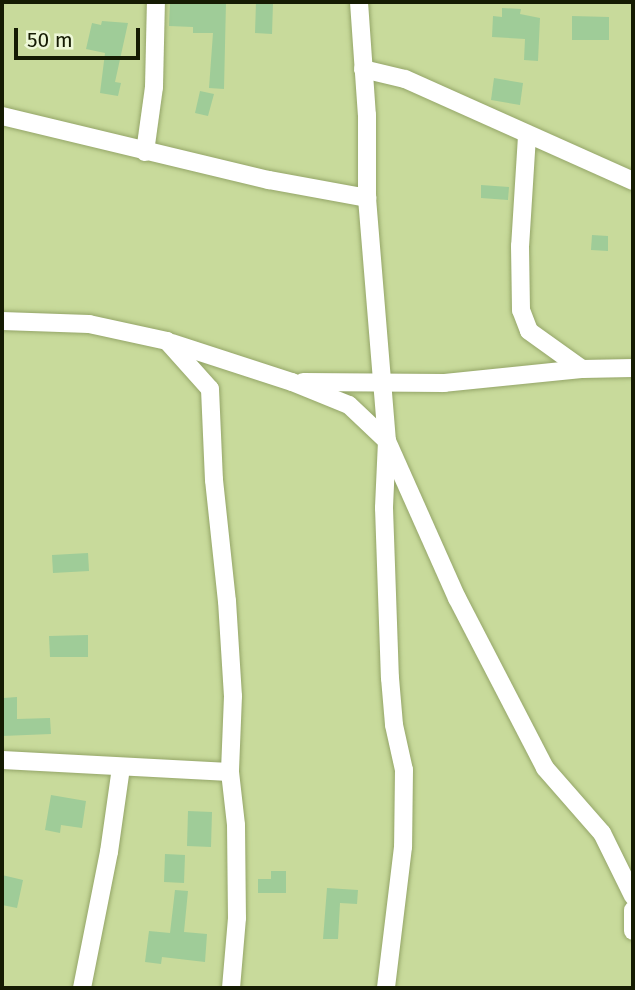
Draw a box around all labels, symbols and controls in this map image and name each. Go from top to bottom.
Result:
scale bar [18,14,144,58]
text: 50 m [27,27,73,53]

